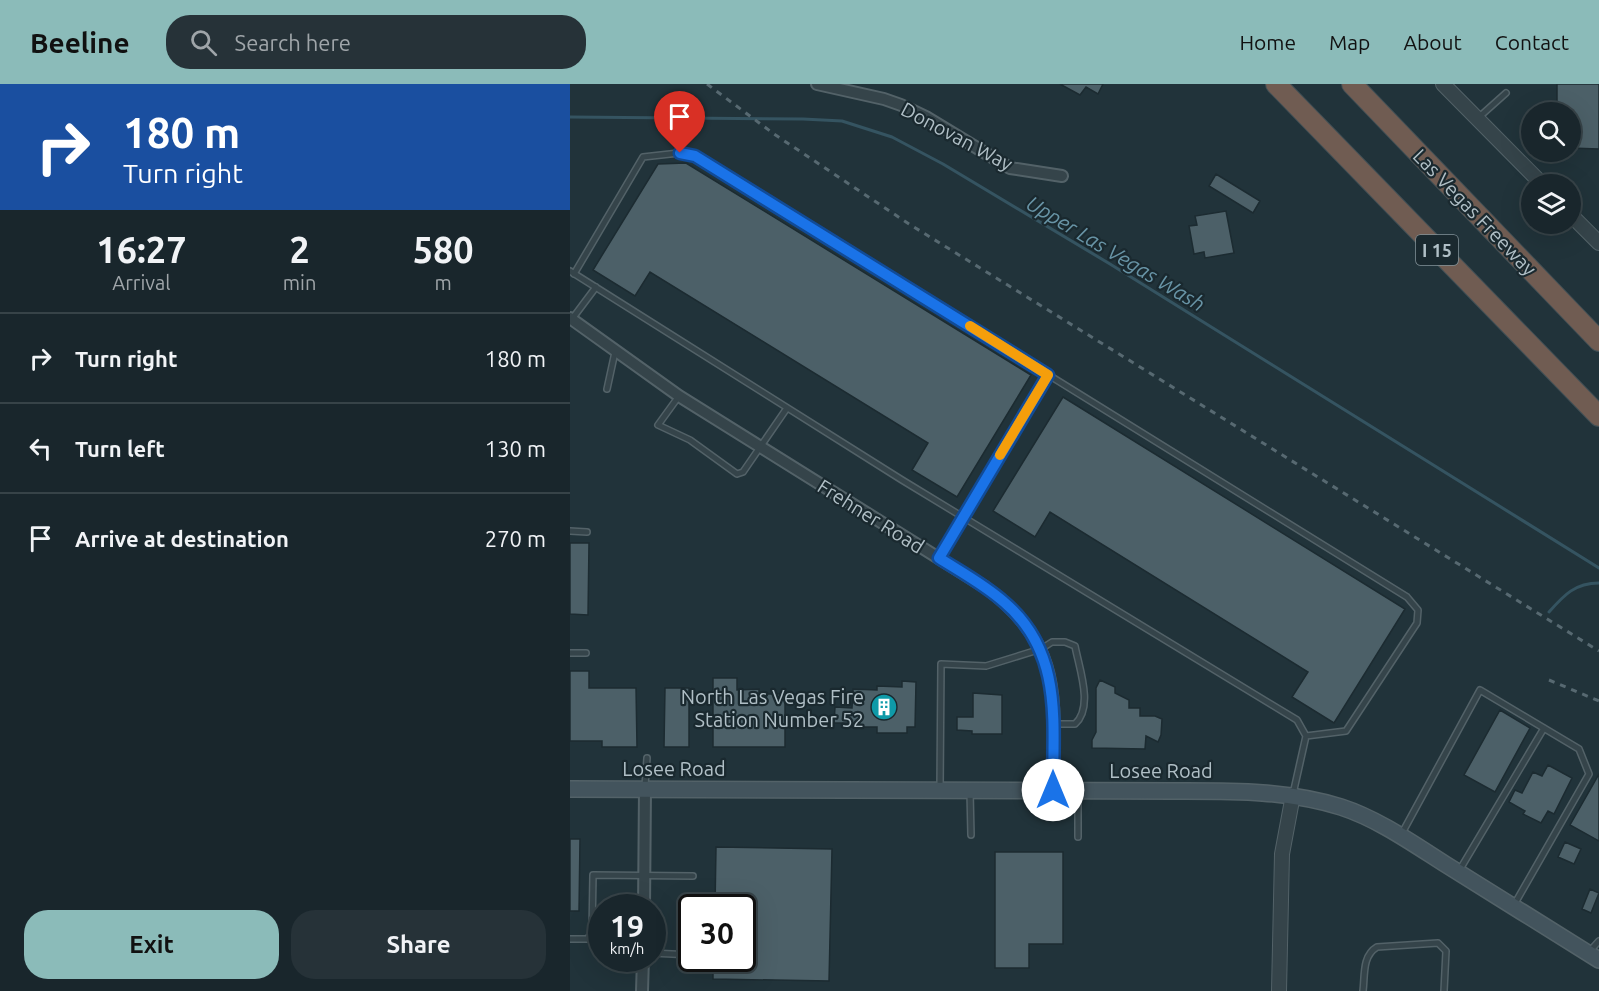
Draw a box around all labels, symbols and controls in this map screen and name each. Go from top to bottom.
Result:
search box [166,15,586,69]
icon: search [187,26,220,59]
text: Beeline [30,27,130,58]
text: Search here [235,30,351,55]
text: Home [1239,30,1296,54]
text: Map [1329,30,1370,54]
text: About [1403,30,1462,54]
text: Contact [1495,30,1569,54]
pin [654,91,705,153]
street label: Donovan Way [897,97,1017,175]
icon: arrive [663,100,696,133]
map controls [1521,102,1581,234]
button: search [1521,102,1581,162]
icon: right [24,108,102,186]
text: 180 m [123,109,240,156]
street label: Las Vegas Freeway [1409,144,1542,280]
text: Turn right [123,158,243,188]
button: layers [1521,174,1581,234]
water label: Upper Las Vegas Wash [1022,190,1210,316]
text: 16:27 [96,229,186,270]
text: 2 [289,229,310,270]
text: 580 [413,229,474,270]
road number: I 15 [1416,235,1458,265]
text: Arrival [112,271,171,294]
text: min [283,271,316,294]
text: m [435,271,452,294]
icon: right [24,342,57,375]
text: Turn right [75,346,177,371]
text: 180 m [485,346,546,371]
icon: left [24,432,57,465]
text: Turn left [75,436,165,461]
text: 130 m [485,436,546,461]
street label: Frehner Road [814,474,928,558]
icon: arrive [24,522,57,555]
text: Arrive at destination [75,526,289,551]
text: 270 m [485,526,546,551]
place label: North Las Vegas Fire Station Number 52 [681,685,864,731]
building icon: North Las Vegas Fire Station Number 52 [869,692,899,722]
street label: Losee Road [622,757,726,780]
position arrow [1021,758,1085,822]
street label: Losee Road [1109,759,1213,782]
speed limit sign: 30 [678,894,756,972]
text: 19 [610,909,644,943]
button: Exit [24,910,279,979]
button: Share [291,910,546,979]
text: km/h [610,940,644,957]

